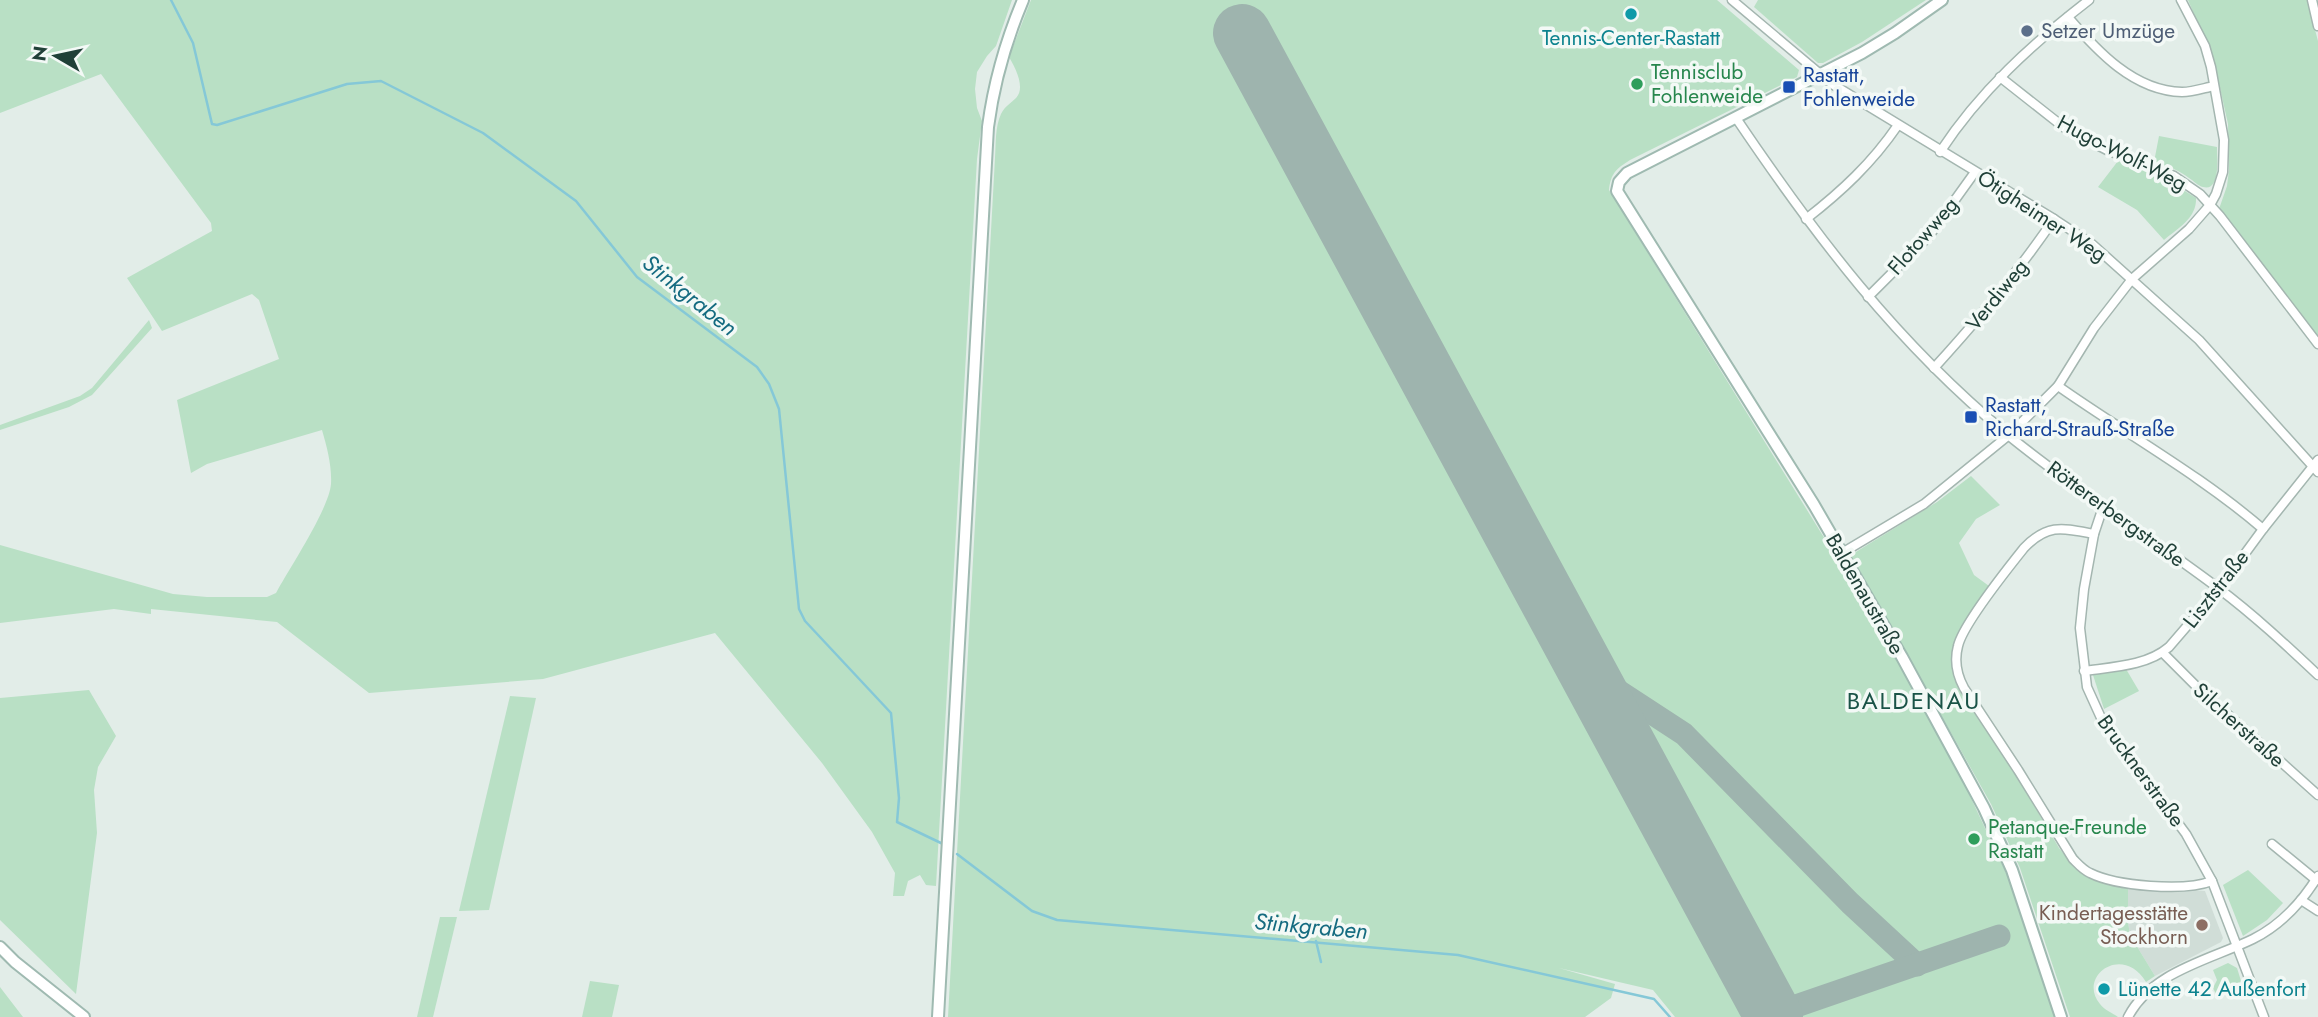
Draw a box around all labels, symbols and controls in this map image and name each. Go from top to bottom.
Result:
marker: Tennis-Center-Rastatt [1623,6,1639,22]
place label: Setzer Umzüge [2041,16,2175,46]
north arrow [21,21,91,91]
place label: Tennis-Center-Rastatt [1542,23,1720,53]
marker: Setzer Umzüge [2019,23,2035,39]
text: N [25,44,54,63]
place label: Tennisclub Fohlenweide [1651,57,1763,111]
place label: Rastatt, Fohlenweide [1803,60,1915,114]
marker: Tennisclub Fohlenweide [1629,76,1645,92]
marker: Rastatt, Fohlenweide [1781,79,1797,95]
street label: Hugo-Wolf-Weg [2052,107,2192,199]
street label: Ötigheimer Weg [1971,163,2113,269]
street label: Flotowweg [1881,190,1965,282]
water label: Stinkgraben [635,246,745,344]
street label: Verdiweg [1959,253,2035,337]
place label: Rastatt, Richard-Strauß-Straße [1985,390,2175,444]
marker: Rastatt, Richard-Strauß-Straße [1963,409,1979,425]
street label: Röttererbergstraße [2041,454,2191,574]
street label: Baldenaustraße [1818,528,1912,660]
street label: Lisztstraße [2176,544,2256,634]
street label: Silcherstraße [2186,676,2292,775]
district label: BALDENAU [1847,683,1981,718]
street label: Brucknerstraße [2090,709,2192,833]
place label: Petanque-Freunde Rastatt [1988,812,2147,866]
marker: Petanque-Freunde Rastatt [1966,831,1982,847]
place label: Kindertagesstätte Stockhorn [2039,898,2188,952]
water label: Stinkgraben [1253,904,1369,948]
marker: Kindertagesstätte Stockhorn [2194,917,2210,933]
place label: Lünette 42 Außenfort [2118,974,2306,1004]
marker: Lünette 42 Außenfort [2096,981,2112,997]

